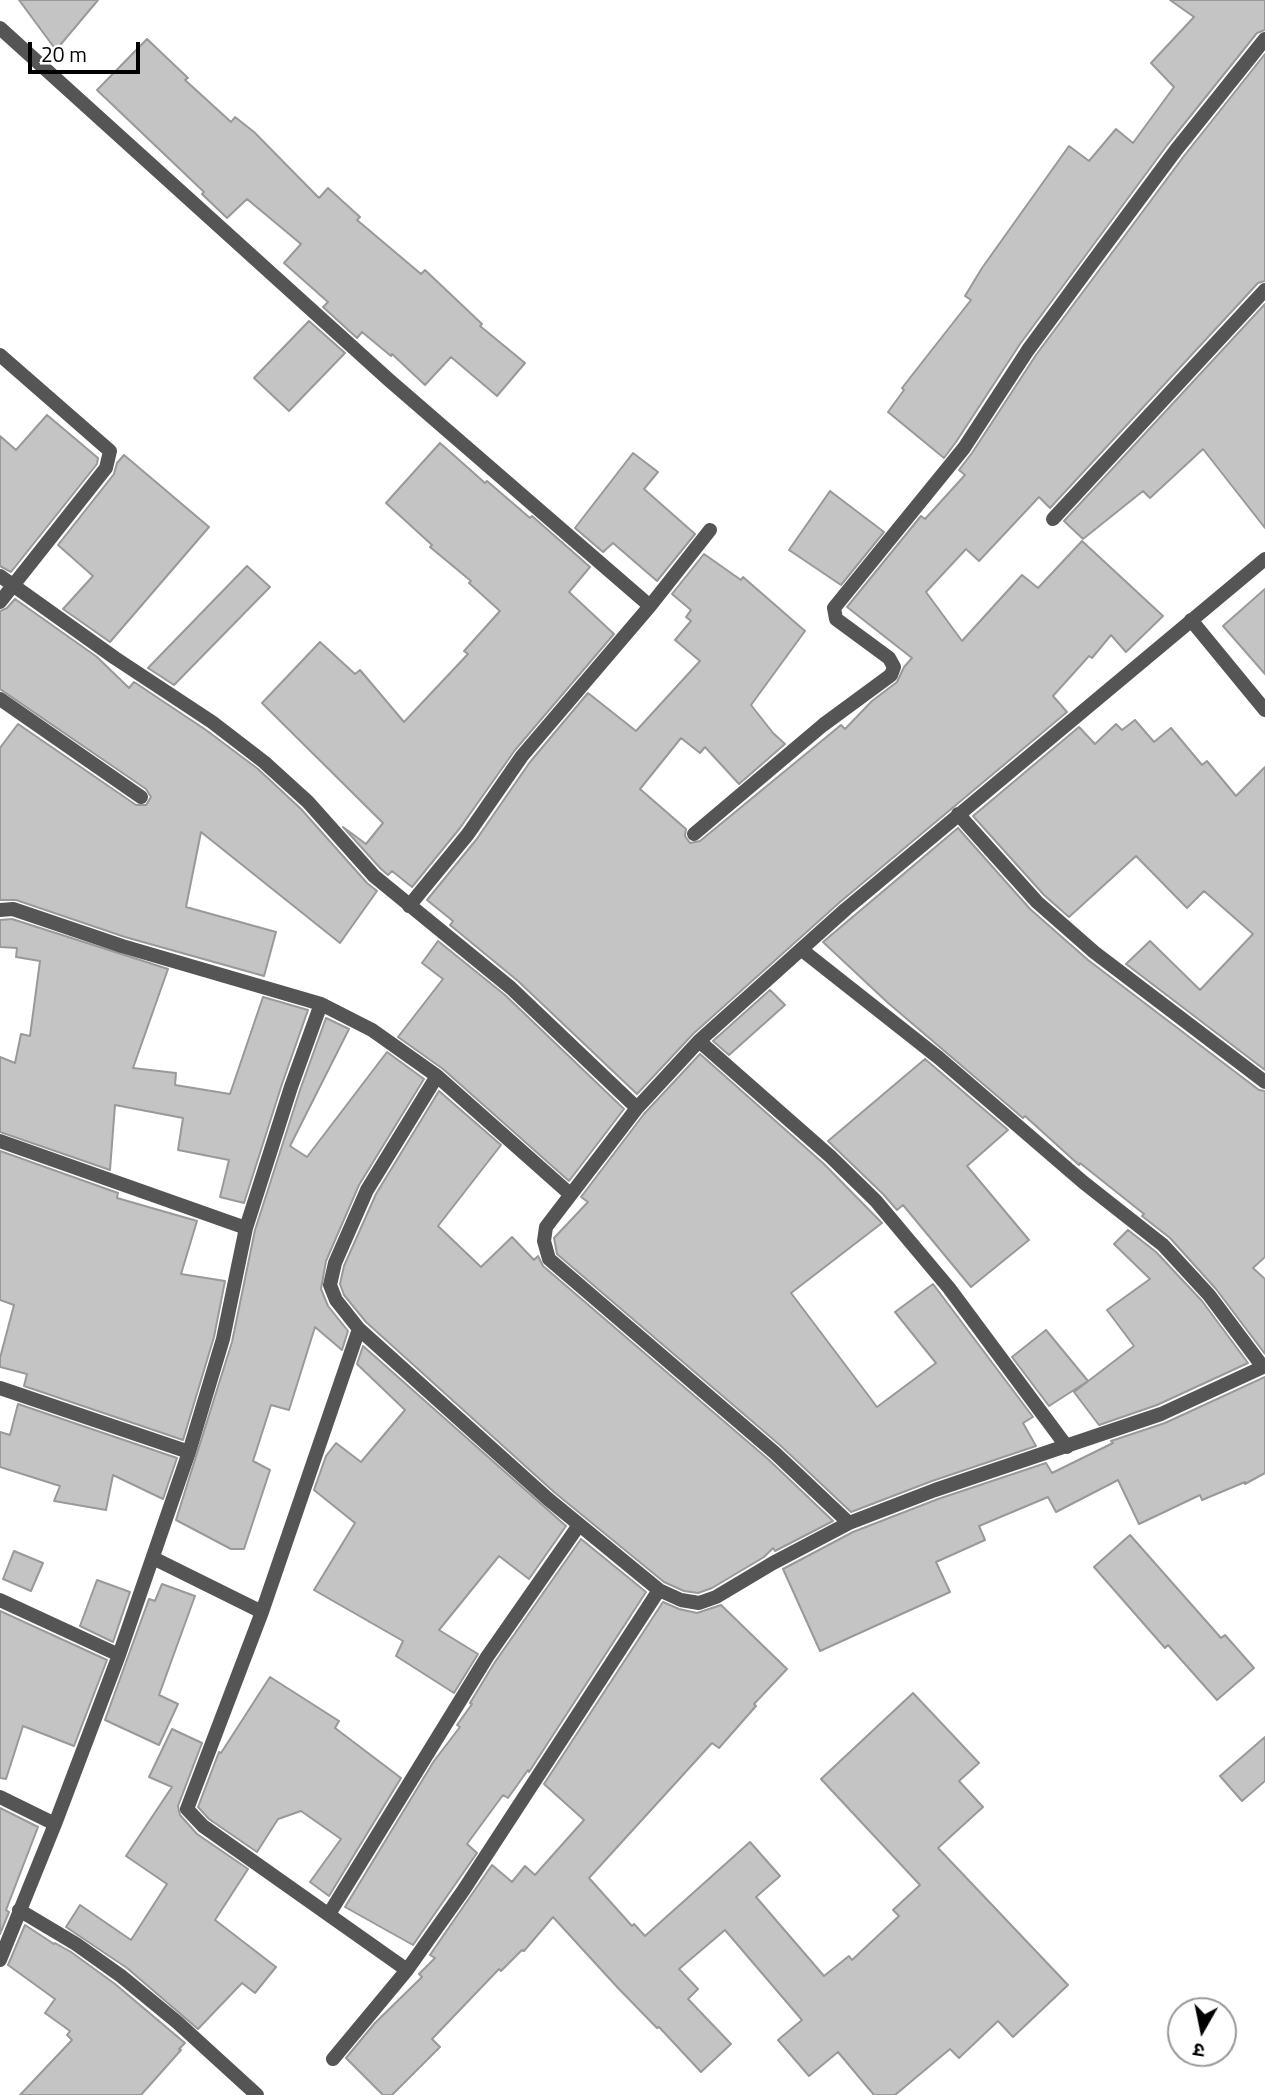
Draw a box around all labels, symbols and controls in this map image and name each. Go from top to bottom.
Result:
scale bar [32,28,144,72]
text: 20 m [41,38,87,70]
north arrow [1167,1997,1237,2067]
text: उ [1191,2036,1207,2066]

